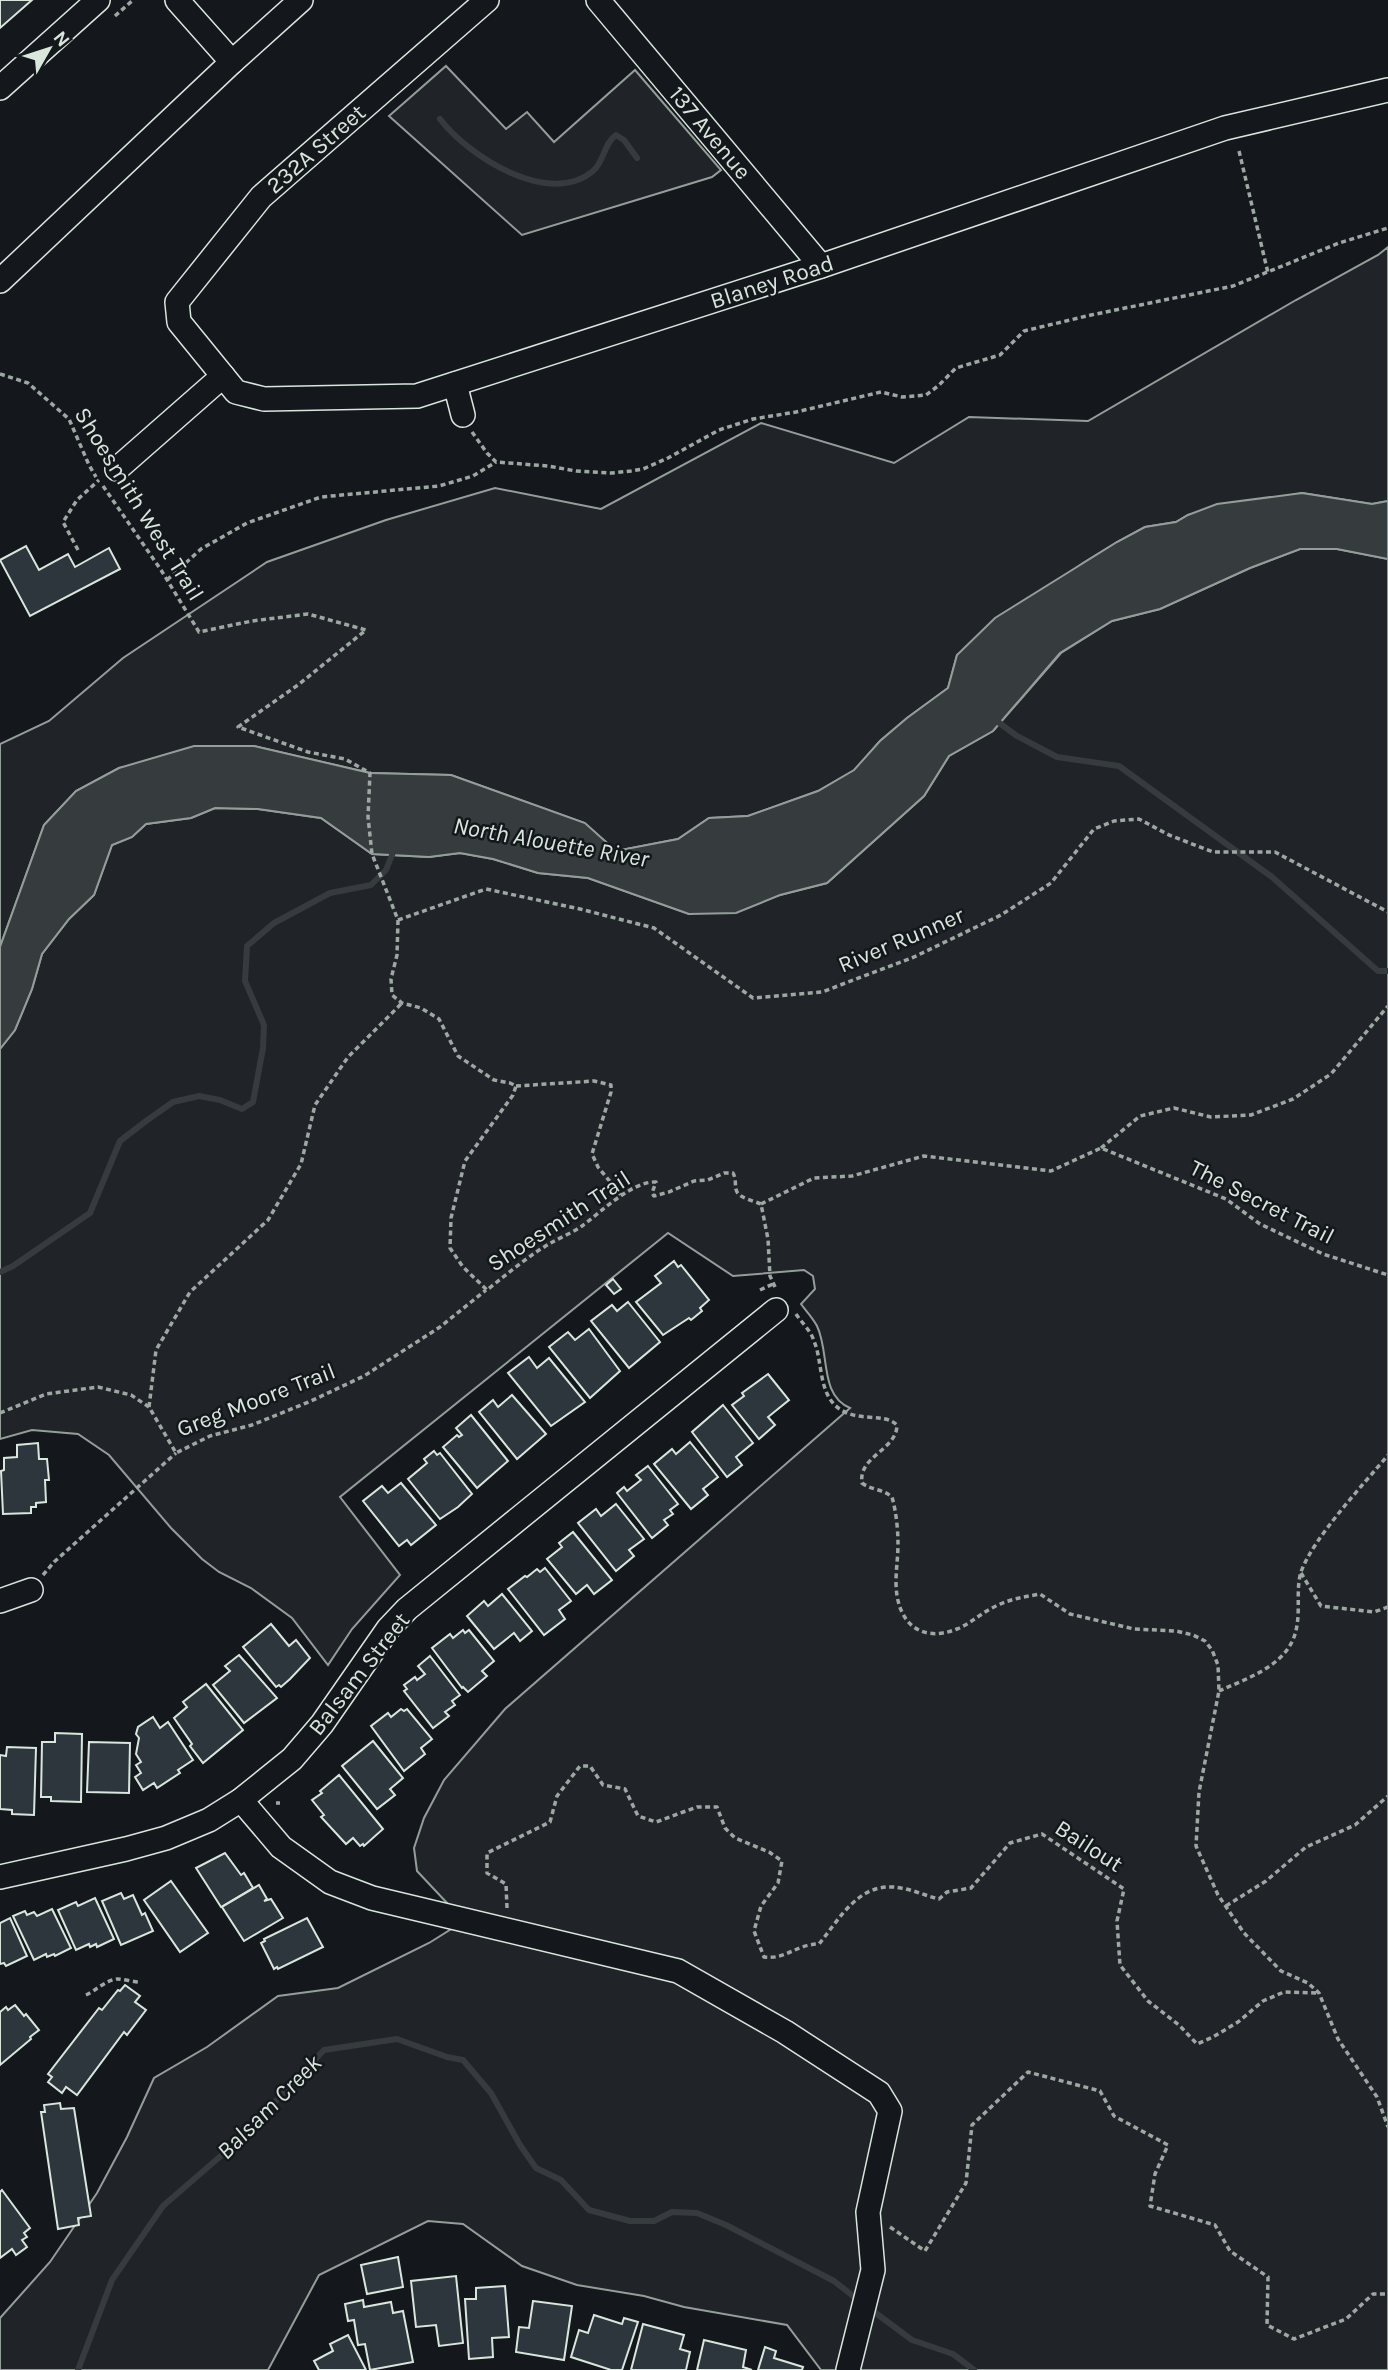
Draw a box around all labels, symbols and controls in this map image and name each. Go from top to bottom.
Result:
north arrow [14,14,84,84]
text: N [49,27,74,51]
street label: 137 Avenue [663,81,757,185]
street label: 232A Street [261,99,371,199]
street label: Blaney Road [707,249,837,315]
street label: Shoesmith West Trail [69,402,209,606]
water label: North Alouette River [451,811,652,873]
street label: River Runner [834,901,969,979]
street label: The Secret Trail [1185,1154,1339,1250]
street label: Shoesmith Trail [483,1165,635,1277]
street label: Greg Moore Trail [173,1357,339,1443]
street label: Balsam Street [303,1607,415,1741]
street label: Bailout [1050,1814,1128,1878]
water label: Balsam Creek [211,2048,328,2165]

